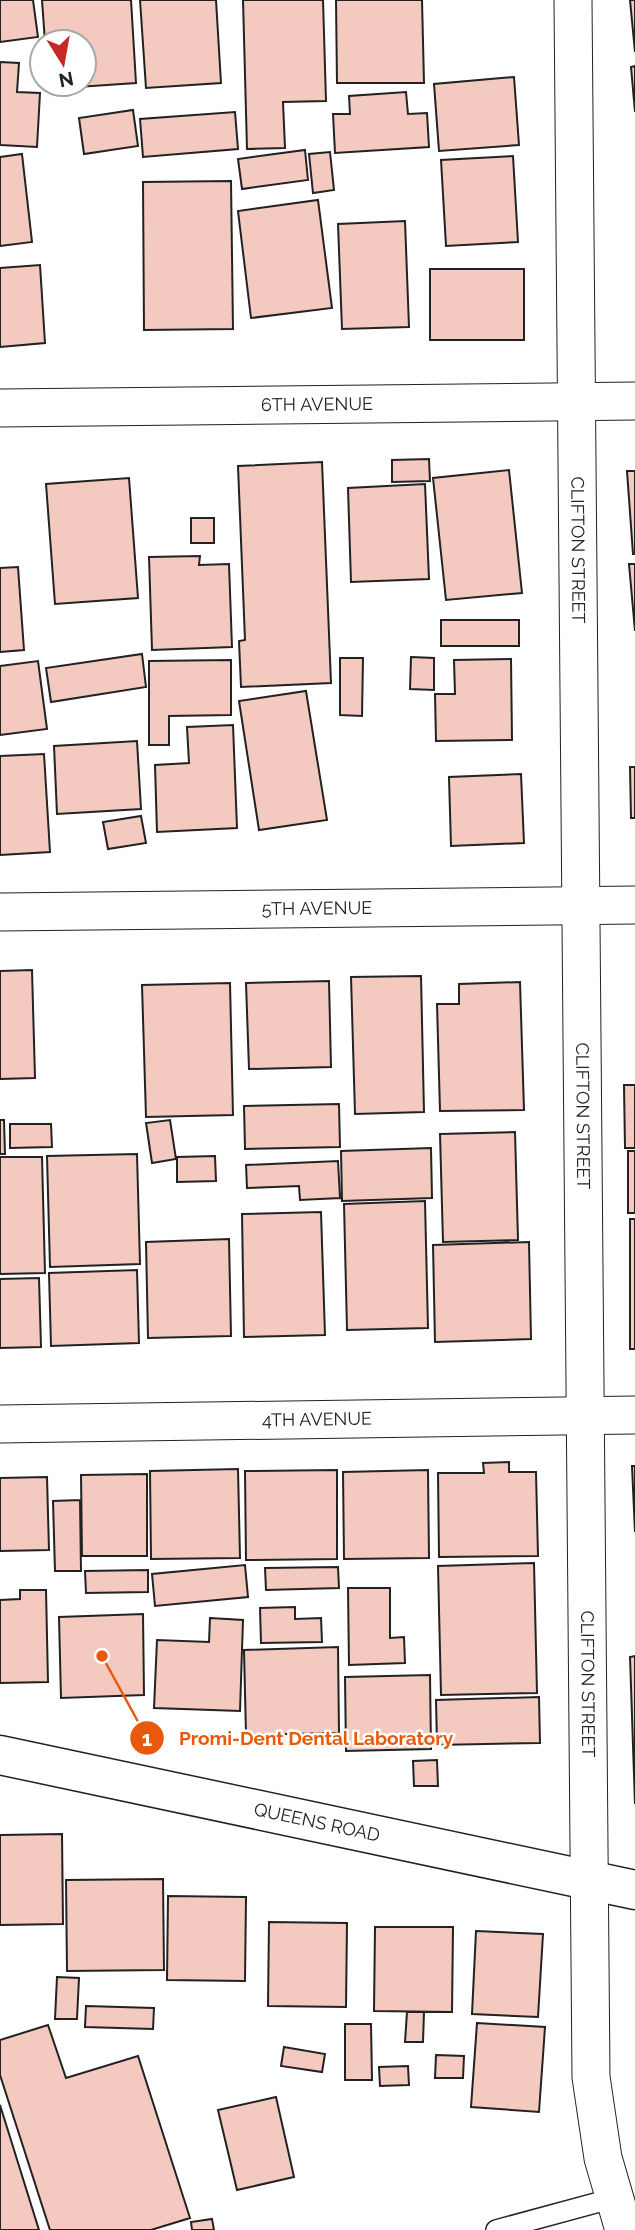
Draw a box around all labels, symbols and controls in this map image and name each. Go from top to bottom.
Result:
north arrow [28,28,98,98]
text: N [57,68,75,92]
street label: 6TH AVENUE [261,393,373,415]
street label: CLIFTON STREET [567,476,589,624]
street label: 5TH AVENUE [262,897,372,919]
street label: CLIFTON STREET [572,1042,594,1190]
street label: 4TH AVENUE [262,1408,372,1430]
street label: CLIFTON STREET [577,1610,599,1758]
callout: Promi-Dent Dental Laboratory [129,1718,467,1758]
text: 1 [142,1726,152,1751]
text: Promi-Dent Dental Laboratory [179,1727,454,1749]
street label: QUEENS ROAD [252,1798,382,1846]

